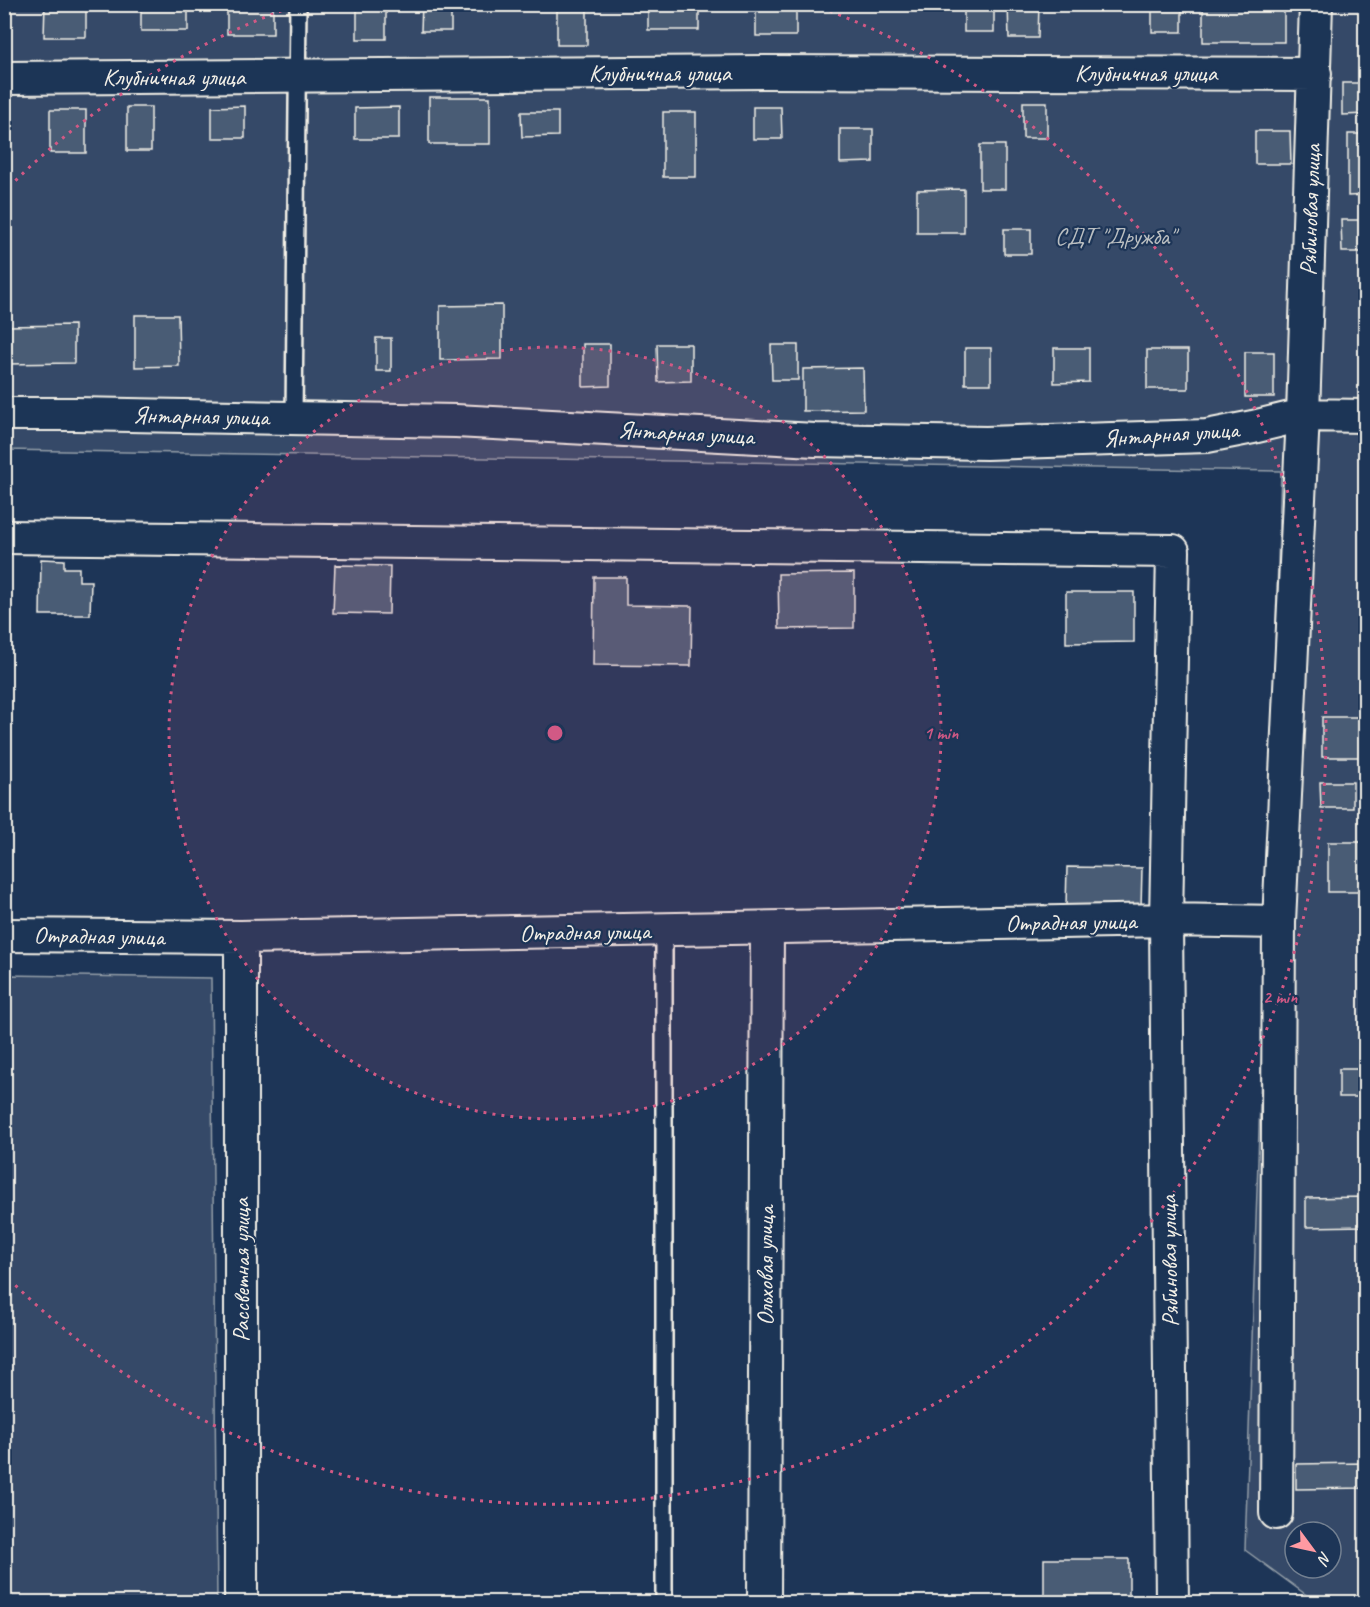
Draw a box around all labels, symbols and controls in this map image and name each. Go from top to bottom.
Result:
street label: Клубничная улица [589,58,733,88]
street label: Клубничная улица [1075,58,1219,88]
street label: Клубничная улица [103,62,247,92]
street label: Рябиновая улица [1293,142,1327,276]
park label: СДТ "Дружба" [1055,221,1180,251]
street label: Янтарная улица [133,400,271,432]
street label: Янтарная улица [617,414,757,452]
street label: Янтарная улица [1102,414,1242,454]
text: 1 min [924,722,959,744]
centre of rings [545,723,565,743]
street label: Отрадная улица [1005,906,1139,938]
street label: Отрадная улица [519,916,653,948]
street label: Отрадная улица [33,920,167,952]
text: 2 min [1263,986,1298,1008]
street label: Рябиновая улица [1153,1194,1185,1327]
street label: Рассветная улица [226,1197,256,1342]
street label: Ольховая улица [750,1204,780,1326]
north arrow [1283,1520,1343,1580]
text: N [1312,1548,1336,1570]

